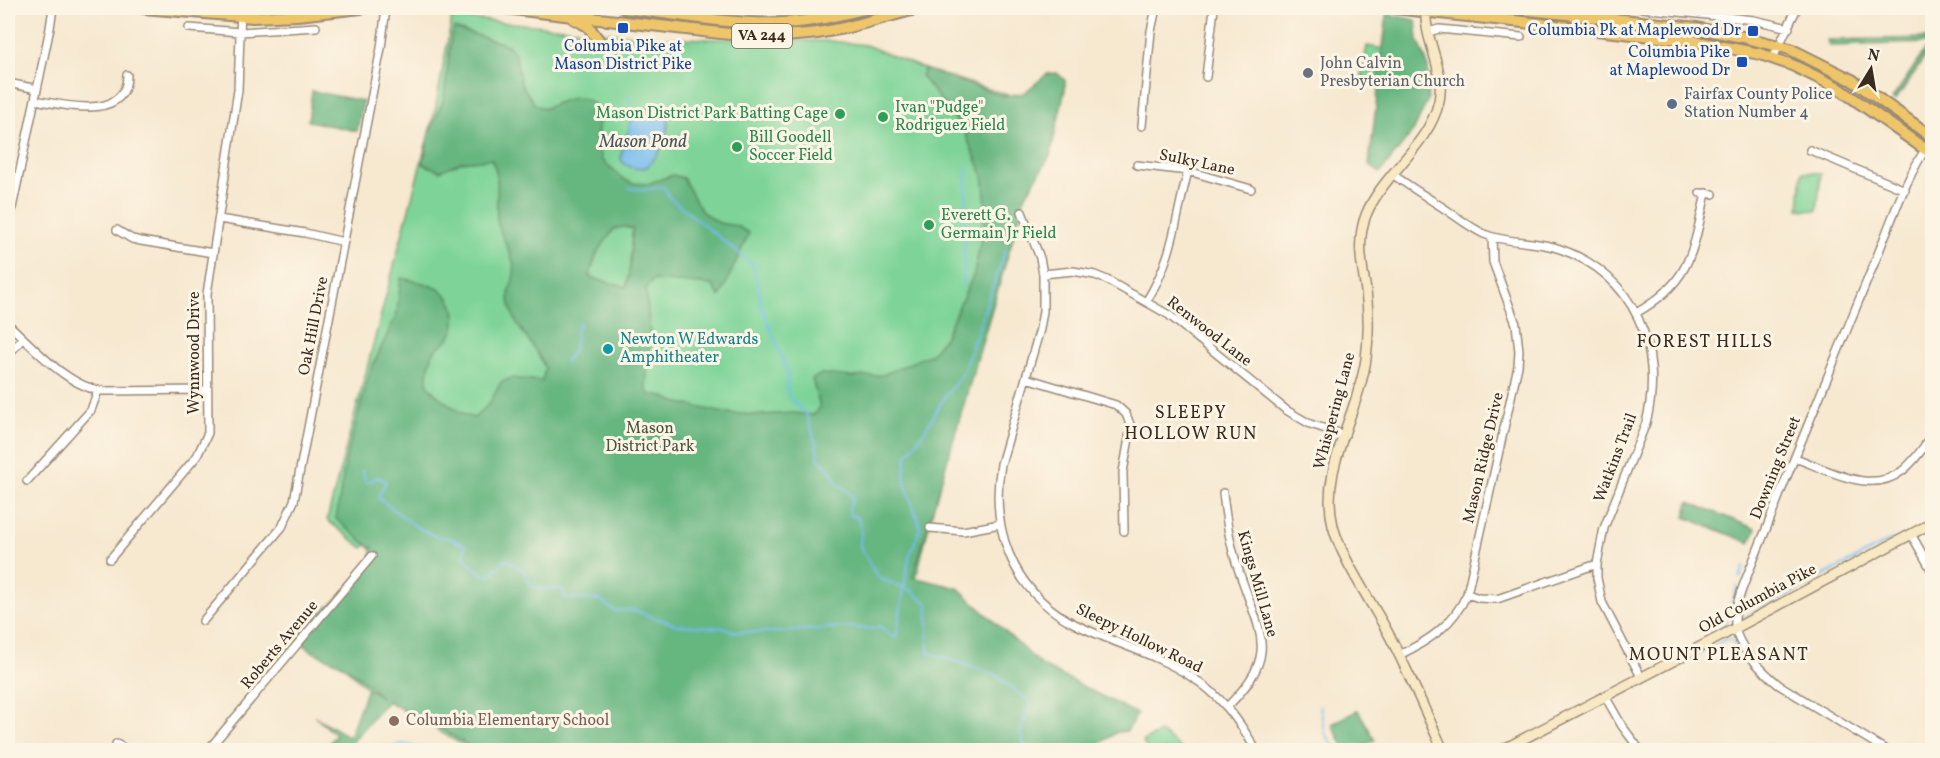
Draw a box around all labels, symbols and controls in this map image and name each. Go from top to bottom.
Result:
place label: Columbia Pk at Maplewood Dr [1528,20,1741,42]
marker: Columbia Pike at Mason District Pike [616,21,630,35]
road number: VA 244 [732,24,792,48]
marker: Columbia Pk at Maplewood Dr [1746,24,1760,38]
place label: Columbia Pike at Mason District Pike [554,36,692,76]
north arrow [1841,39,1901,99]
place label: Columbia Pike at Maplewood Dr [1610,42,1730,82]
text: N [1866,44,1882,68]
place label: John Calvin Presbyterian Church [1320,53,1465,93]
marker: Columbia Pike at Maplewood Dr [1735,55,1749,69]
marker: John Calvin Presbyterian Church [1301,66,1315,80]
place label: Fairfax County Police Station Number 4 [1684,84,1833,124]
place label: Ivan "Pudge" Rodriguez Field [895,97,1005,137]
marker: Fairfax County Police Station Number 4 [1665,97,1679,111]
place label: Mason District Park Batting Cage [596,103,828,125]
marker: Mason District Park Batting Cage [833,107,847,121]
marker: Ivan "Pudge" Rodriguez Field [876,110,890,124]
place label: Bill Goodell Soccer Field [749,127,833,167]
water label: Mason Pond [598,130,687,155]
marker: Bill Goodell Soccer Field [730,140,744,154]
street label: Sulky Lane [1157,144,1237,182]
place label: Everett G. Germain Jr Field [941,205,1057,245]
marker: Everett G. Germain Jr Field [922,218,936,232]
street label: Oak Hill Drive [294,275,334,377]
street label: Wynnwood Drive [184,291,206,415]
street label: Renwood Lane [1162,292,1256,372]
place label: Newton W Edwards Amphitheater [620,329,758,369]
district label: FOREST HILLS [1636,330,1774,355]
marker: Newton W Edwards Amphitheater [601,342,615,356]
street label: Whispering Lane [1309,350,1361,472]
street label: Mason Ridge Drive [1458,390,1510,526]
district label: SLEEPY HOLLOW RUN [1124,401,1258,447]
street label: Watkins Trail [1589,410,1643,506]
street label: Downing Street [1745,413,1807,523]
park label: Mason District Park [605,418,695,458]
street label: Kings Mill Lane [1231,528,1283,640]
street label: Old Columbia Pike [1695,559,1821,639]
street label: Roberts Avenue [236,596,324,694]
street label: Sleepy Hollow Road [1072,599,1206,679]
district label: MOUNT PLEASANT [1629,643,1809,668]
place label: Columbia Elementary School [406,710,609,732]
marker: Columbia Elementary School [387,714,401,728]

